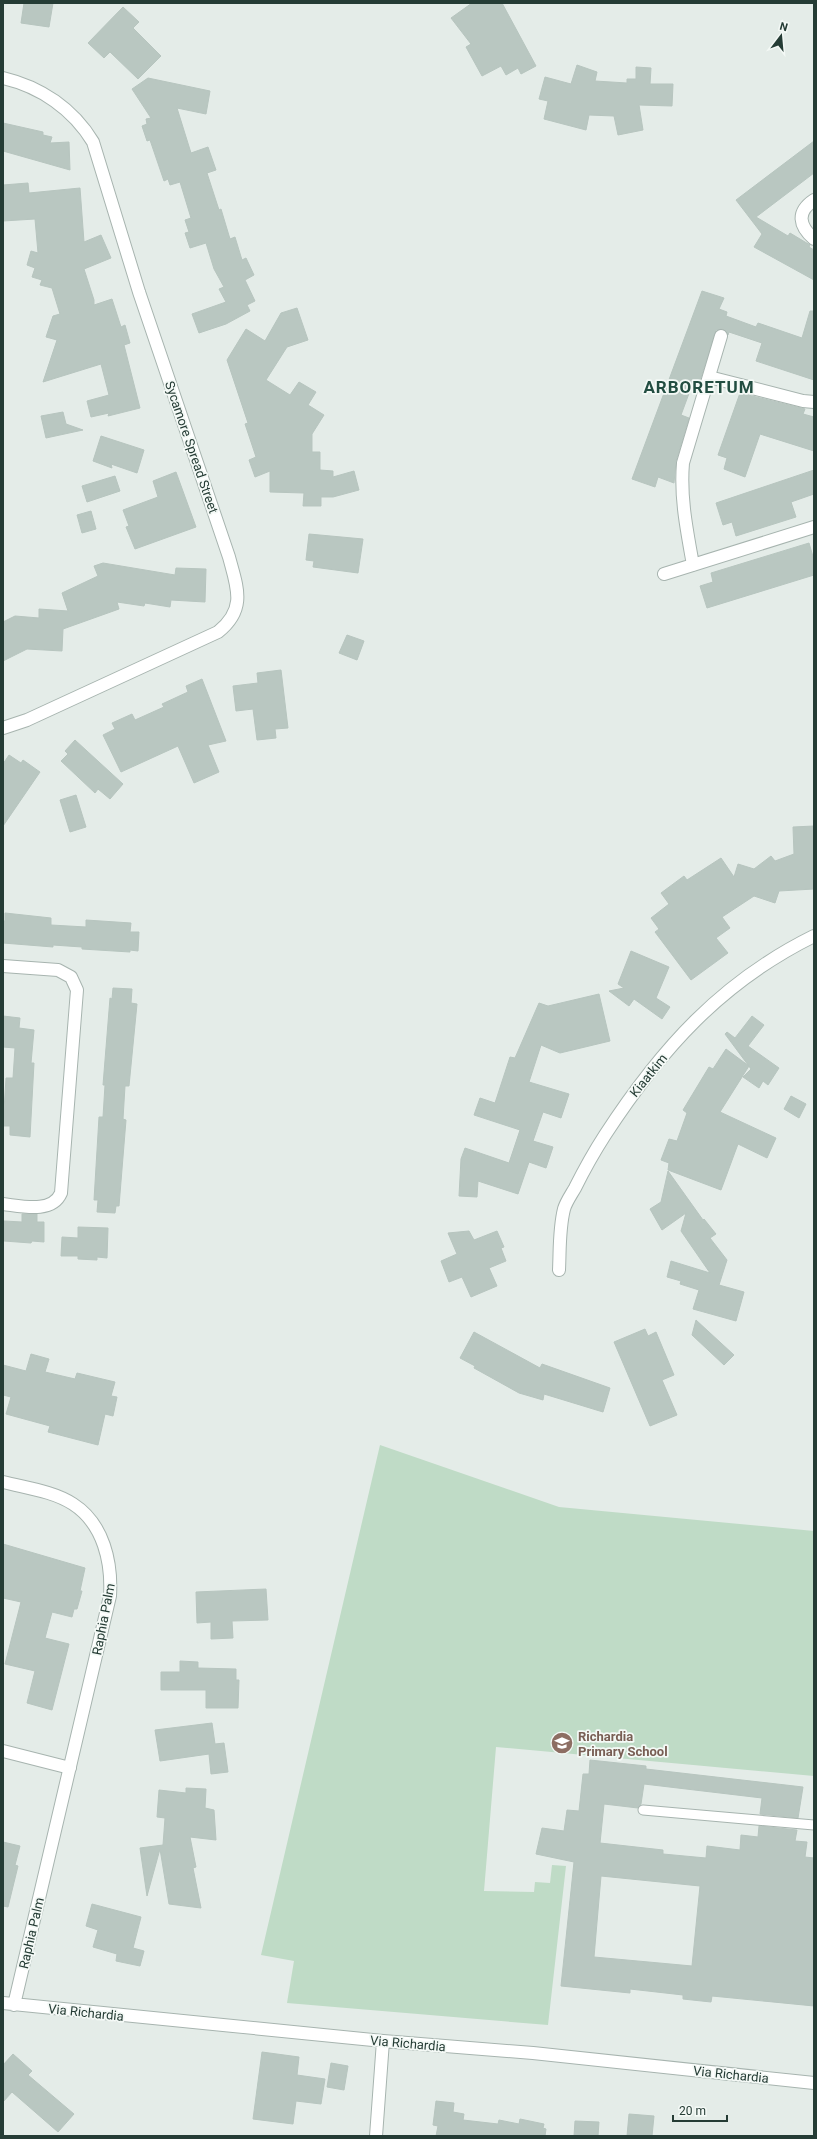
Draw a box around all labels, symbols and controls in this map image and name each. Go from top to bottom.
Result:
north arrow [761,16,801,56]
text: N [778,20,789,34]
district label: ARBORETUM [643,377,755,397]
street label: Sycamore Spread Street [162,379,221,515]
street label: Kiaatkim [627,1051,670,1100]
street label: Raphia Palm [89,1582,118,1656]
place label: Richardia Primary School [578,1729,668,1759]
school or university icon: Richardia Primary School [549,1730,575,1756]
street label: Raphia Palm [16,1896,47,1970]
street label: Via Richardia [47,2001,124,2024]
street label: Via Richardia [370,2033,446,2054]
street label: Via Richardia [692,2063,769,2086]
scale bar [673,2097,727,2123]
text: 20 m [679,2104,706,2118]

